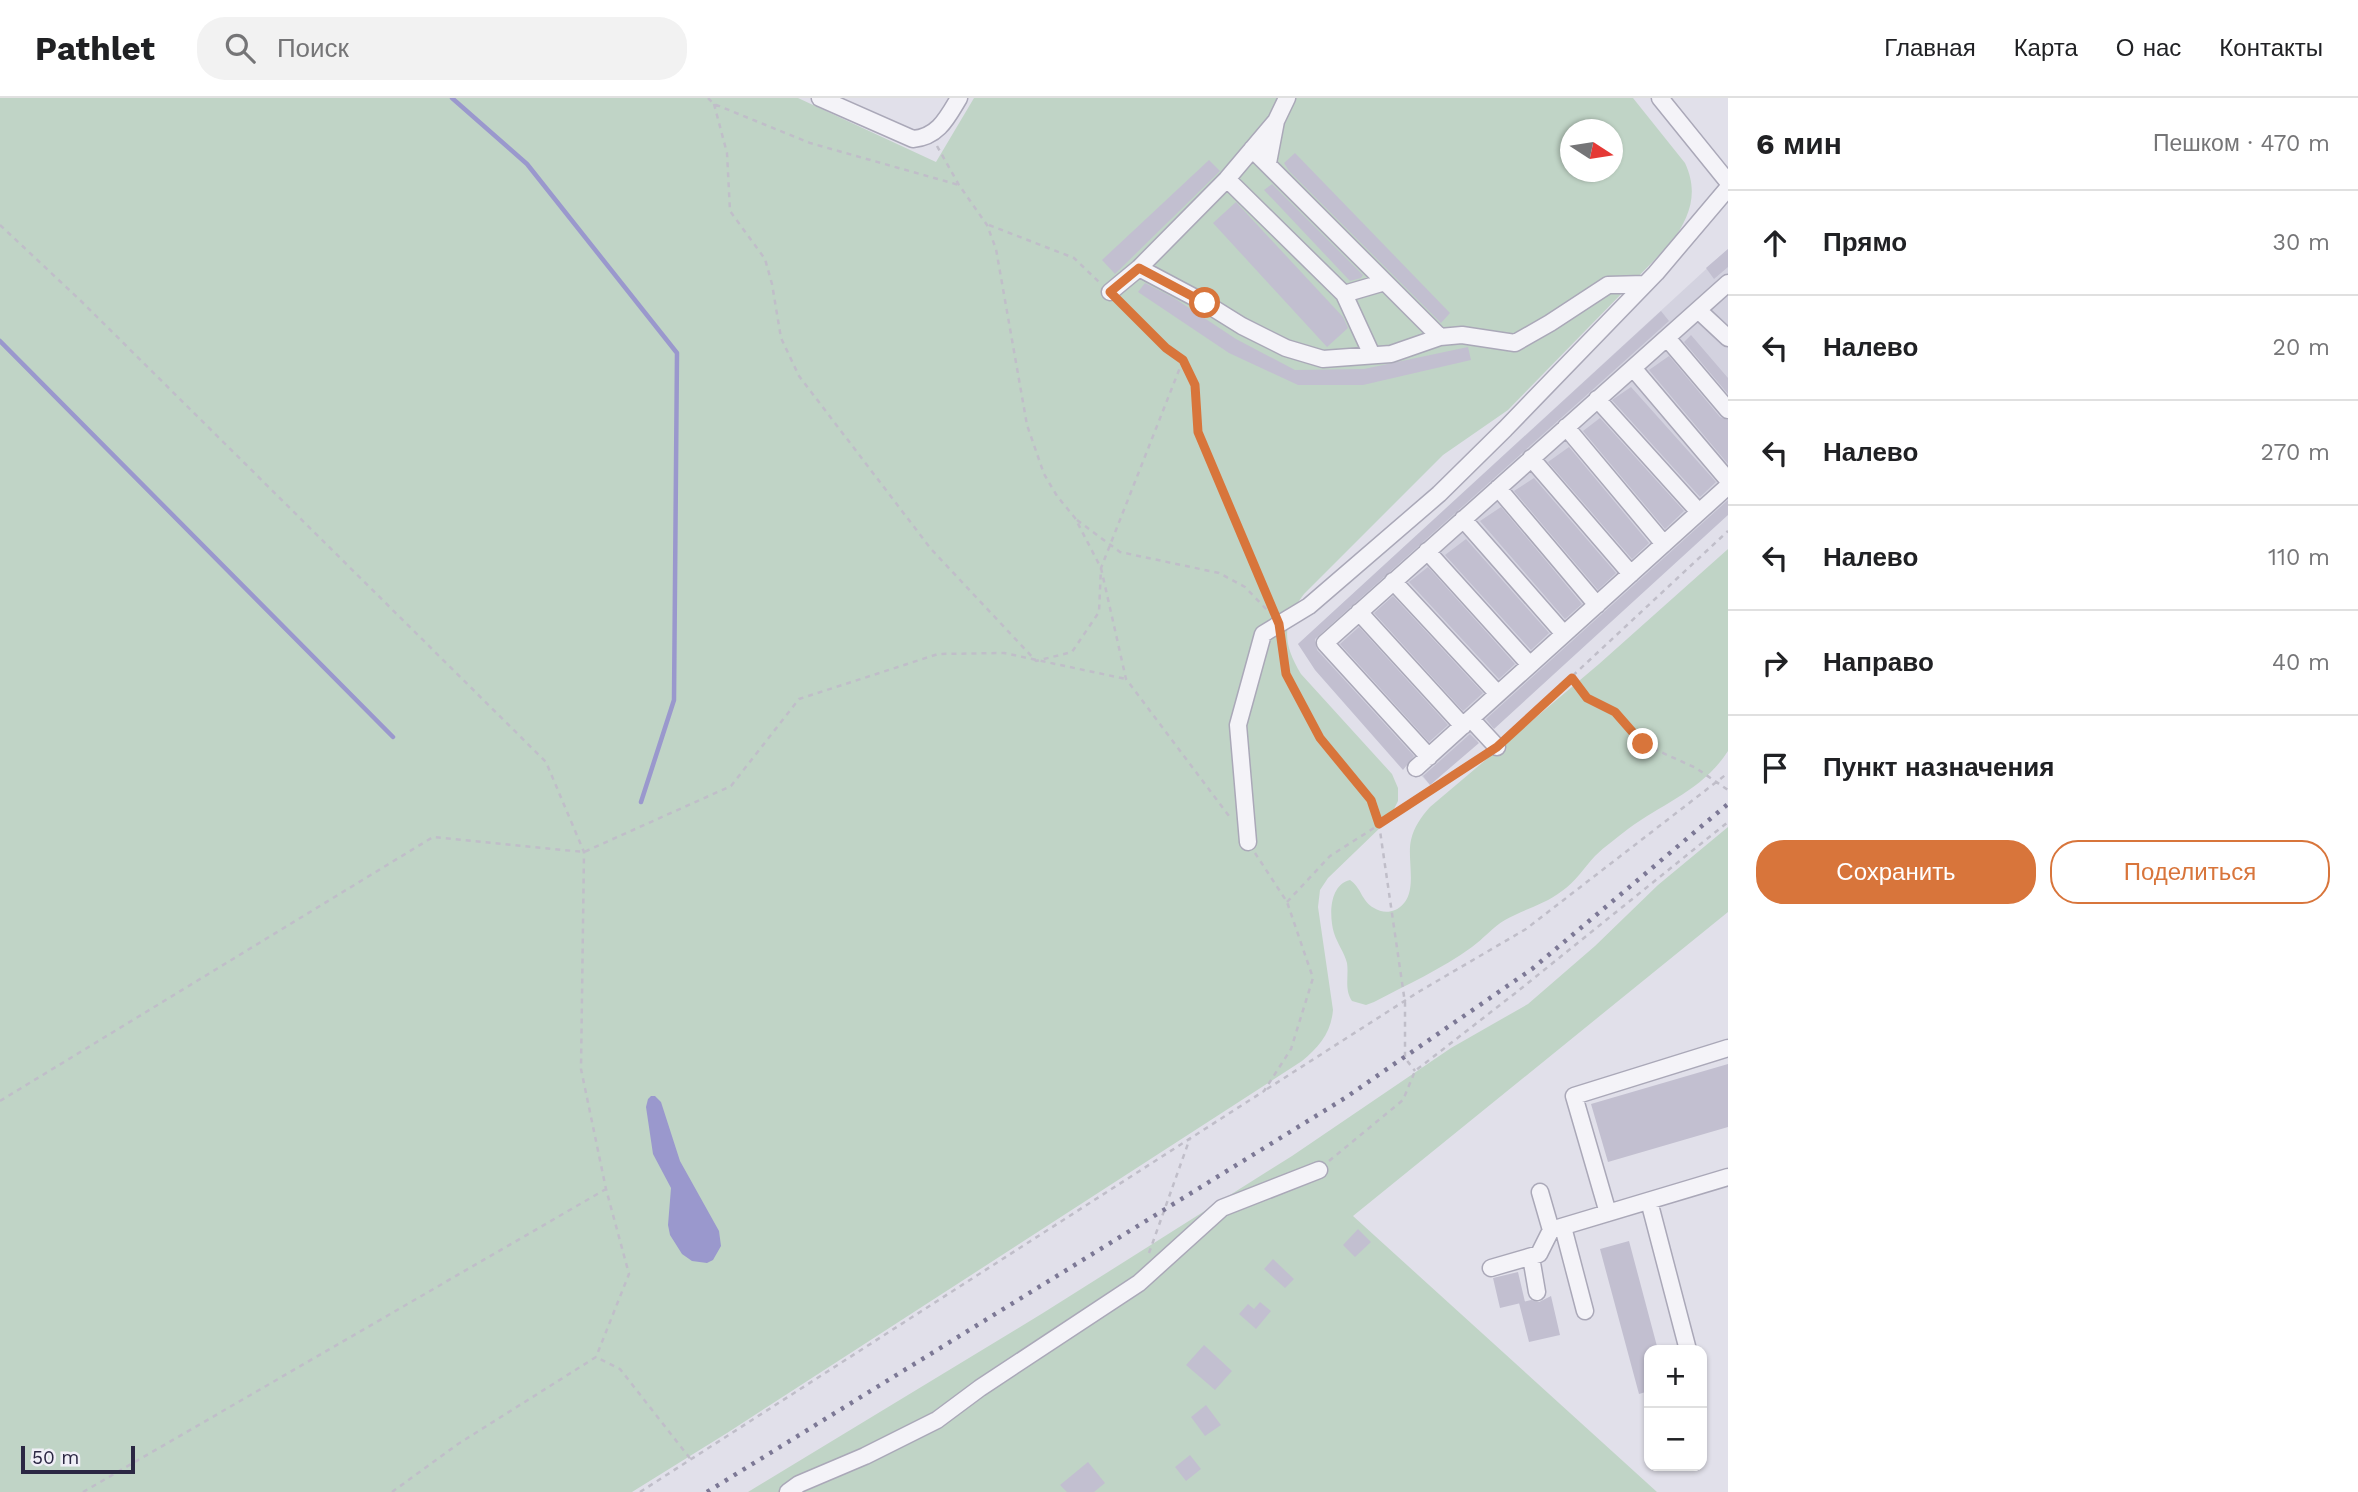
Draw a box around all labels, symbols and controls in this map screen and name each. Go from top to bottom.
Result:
search box [197,17,687,80]
text: Pathlet [35,29,155,68]
icon: search [221,29,259,67]
text: Поиск [277,33,349,63]
text: Главная [1884,34,1976,62]
text: Карта [2014,34,2078,62]
text: О нас [2116,34,2181,62]
text: Контакты [2219,34,2323,62]
north arrow [1560,119,1623,182]
text: 6 мин [1756,126,1842,161]
text: Пешком · 470 m [2153,130,2330,157]
icon: ahead [1756,224,1794,262]
text: Прямо [1823,227,1907,257]
text: 30 m [2273,229,2330,256]
route start [1189,287,1220,318]
icon: left [1756,329,1794,367]
text: Налево [1823,332,1918,362]
text: 20 m [2273,334,2330,361]
icon: left [1756,434,1794,472]
text: Налево [1823,437,1918,467]
text: 270 m [2261,439,2330,466]
icon: left [1756,539,1794,577]
text: Налево [1823,542,1918,572]
text: 110 m [2268,544,2330,571]
icon: right [1756,644,1794,682]
text: Направо [1823,647,1934,677]
text: 40 m [2272,649,2330,676]
route end [1627,728,1658,759]
icon: arrive [1756,749,1794,787]
text: Пункт назначения [1823,752,2054,782]
button: Сохранить [1756,840,2036,904]
button: Поделиться [2050,840,2330,904]
map controls [1644,1345,1707,1471]
button: + [1644,1345,1707,1408]
button: − [1644,1408,1707,1471]
scale bar [21,1443,135,1475]
text: 50 m [32,1446,79,1469]

